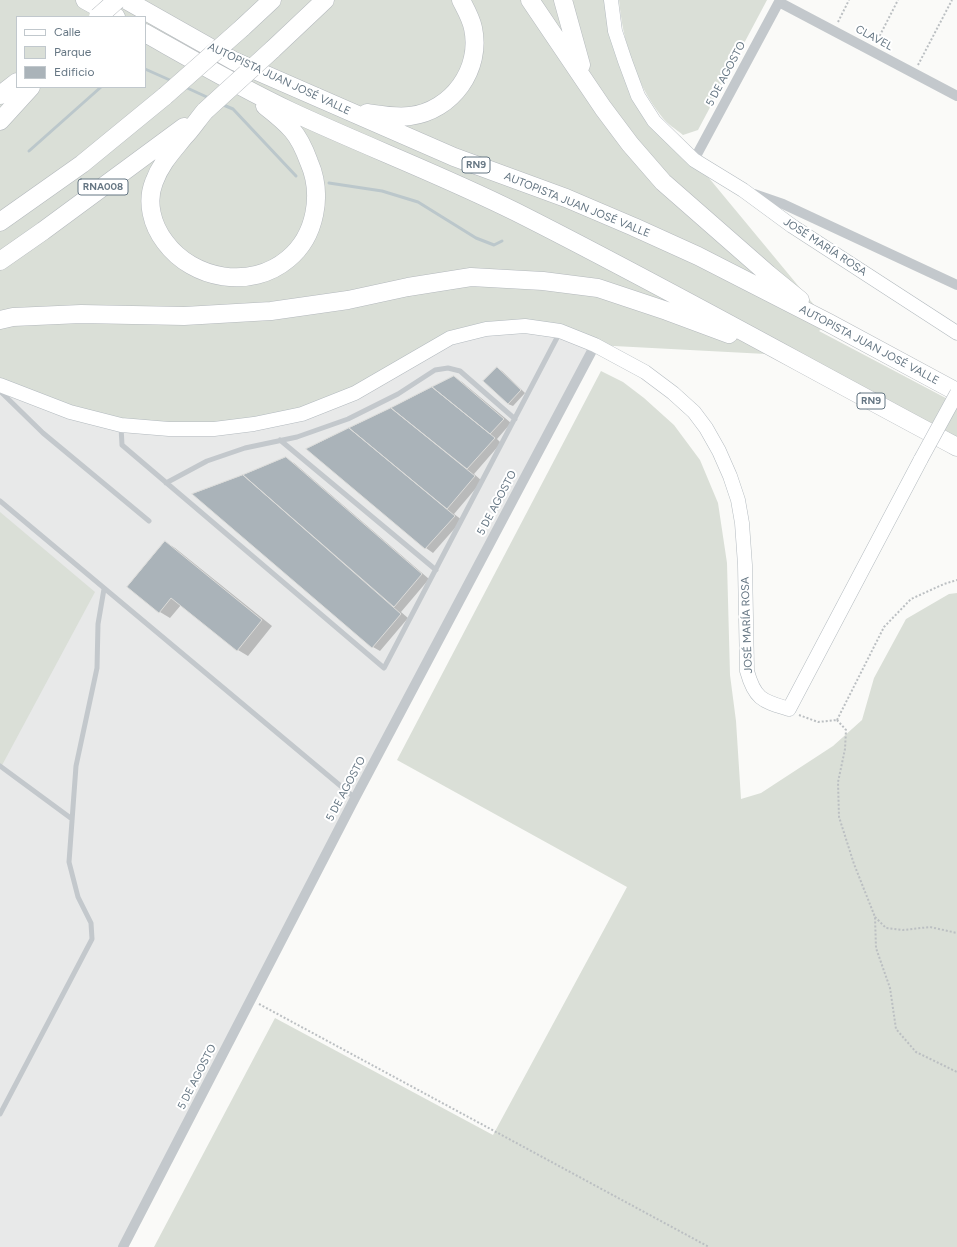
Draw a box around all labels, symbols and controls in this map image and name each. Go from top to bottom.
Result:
legend [16,16,146,88]
street label: CLAVEL [853,23,895,53]
text: Calle [54,25,81,39]
street label: 5 DE AGOSTO [703,39,749,109]
street label: AUTOPISTA JUAN JOSÉ VALLE [205,40,353,118]
text: Parque [54,45,91,59]
text: Edificio [54,65,94,79]
road number: RN9 [462,157,490,173]
street label: AUTOPISTA JUAN JOSÉ VALLE [502,170,652,240]
road number: RNA008 [78,179,128,195]
street label: JOSÉ MARÍA ROSA [781,215,869,279]
street label: AUTOPISTA JUAN JOSÉ VALLE [797,303,941,387]
road number: RN9 [857,393,885,409]
street label: 5 DE AGOSTO [474,468,520,538]
street label: JOSÉ MARÍA ROSA [739,577,755,673]
street label: 5 DE AGOSTO [323,754,369,824]
street label: 5 DE AGOSTO [175,1042,219,1112]

